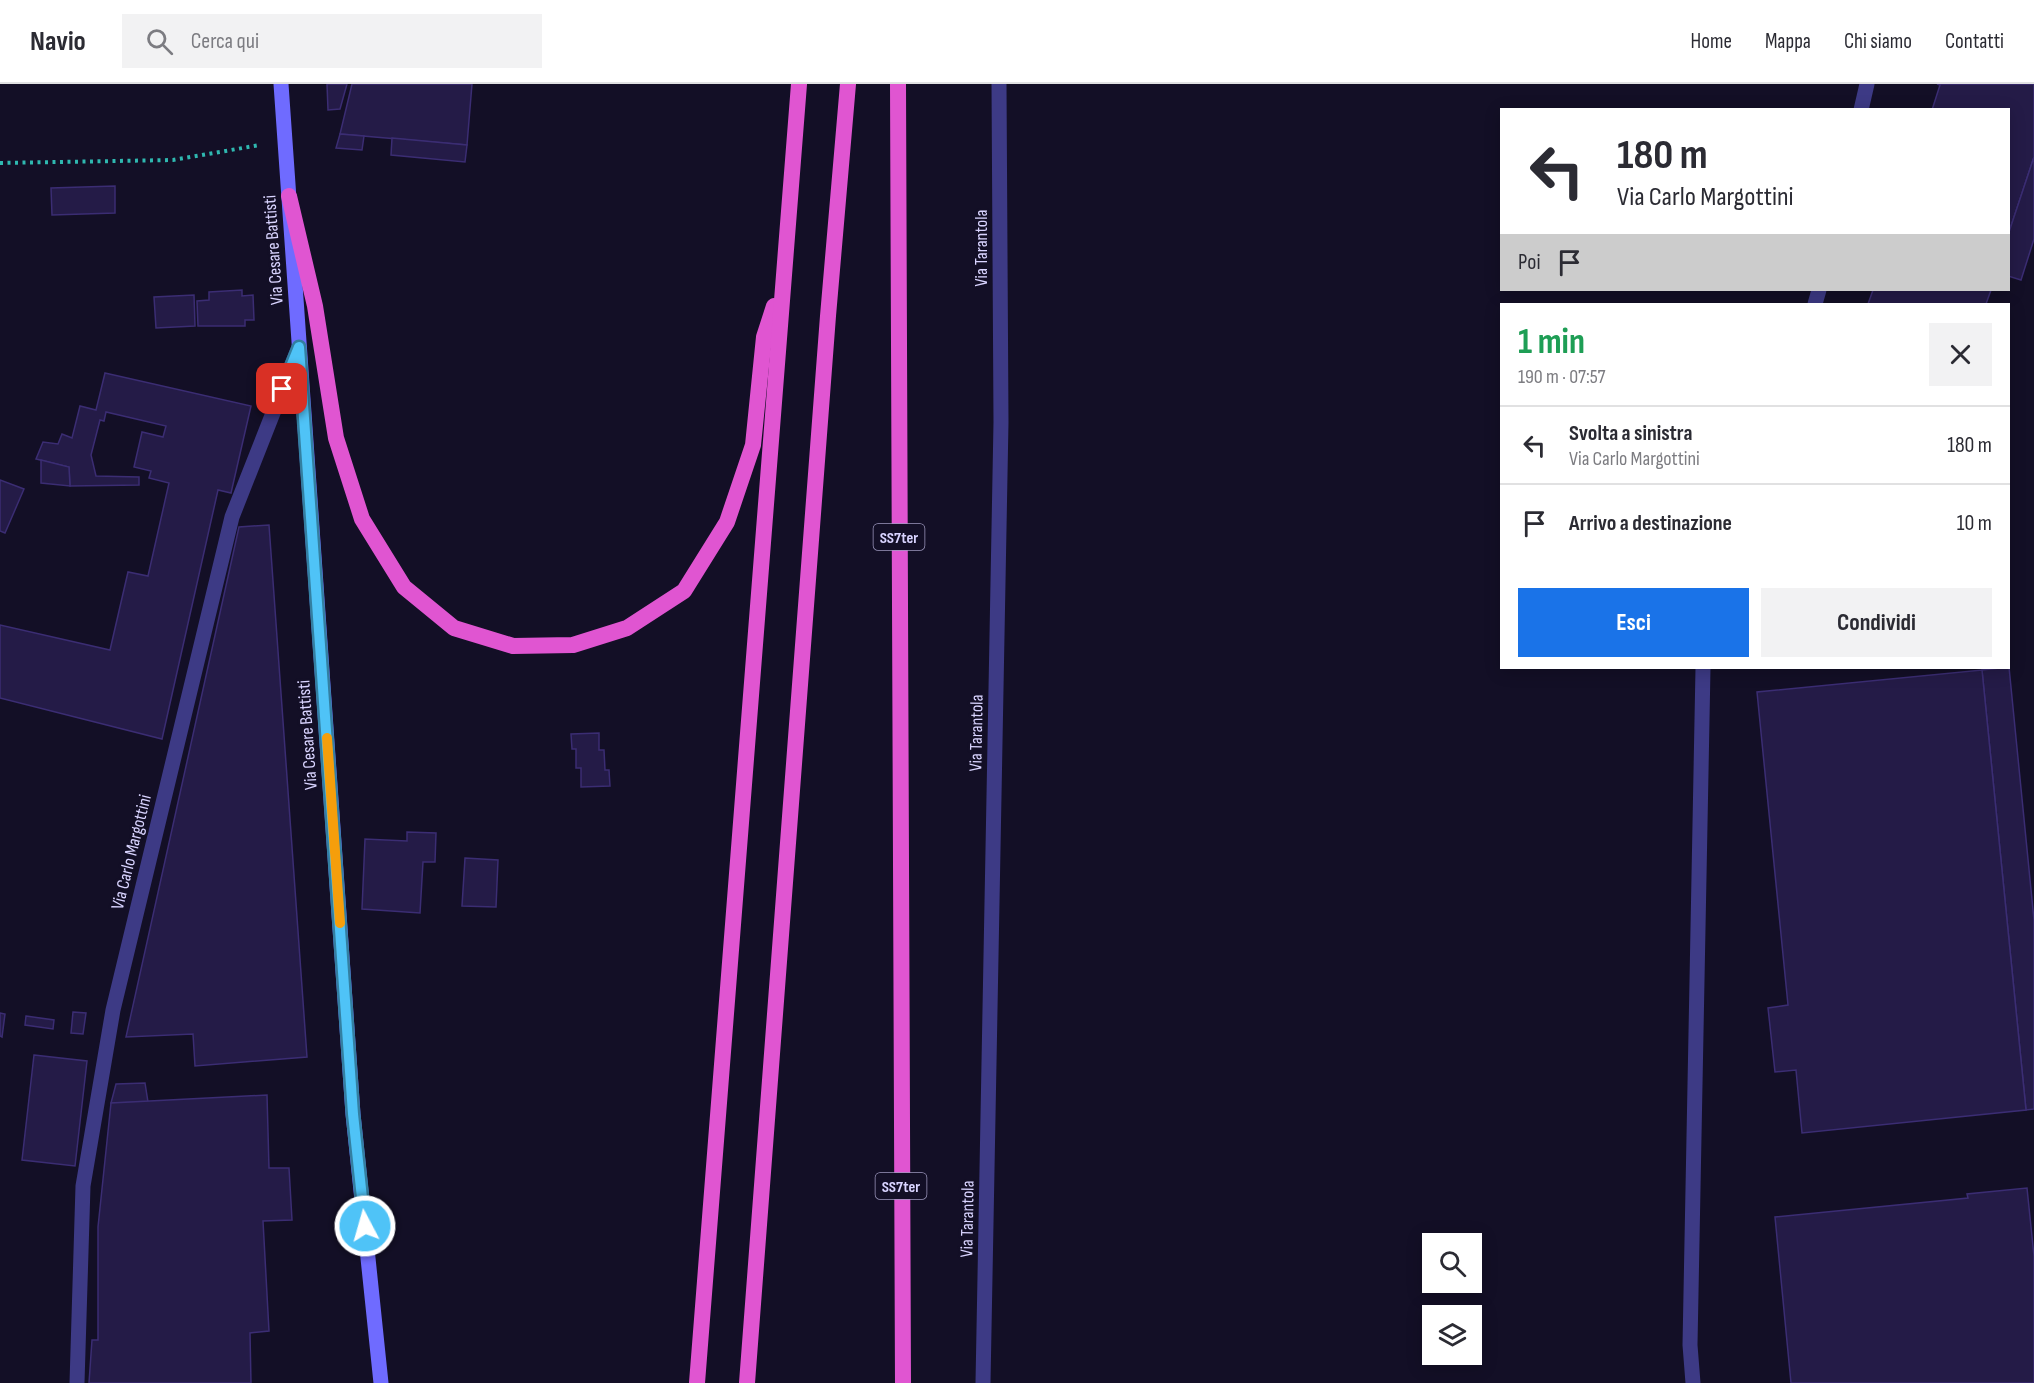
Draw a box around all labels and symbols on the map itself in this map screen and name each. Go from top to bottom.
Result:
street label: Via Cesare Battisti [259,194,288,306]
street label: Via Tarantola [971,209,992,287]
pin [256,363,307,414]
road number: SS7ter [874,524,924,550]
street label: Via Cesare Battisti [293,679,322,791]
street label: Via Tarantola [965,694,988,772]
street label: Via Carlo Margottini [107,792,156,912]
road number: SS7ter [876,1173,926,1199]
street label: Via Tarantola [956,1180,979,1258]
position arrow [333,1194,397,1258]

